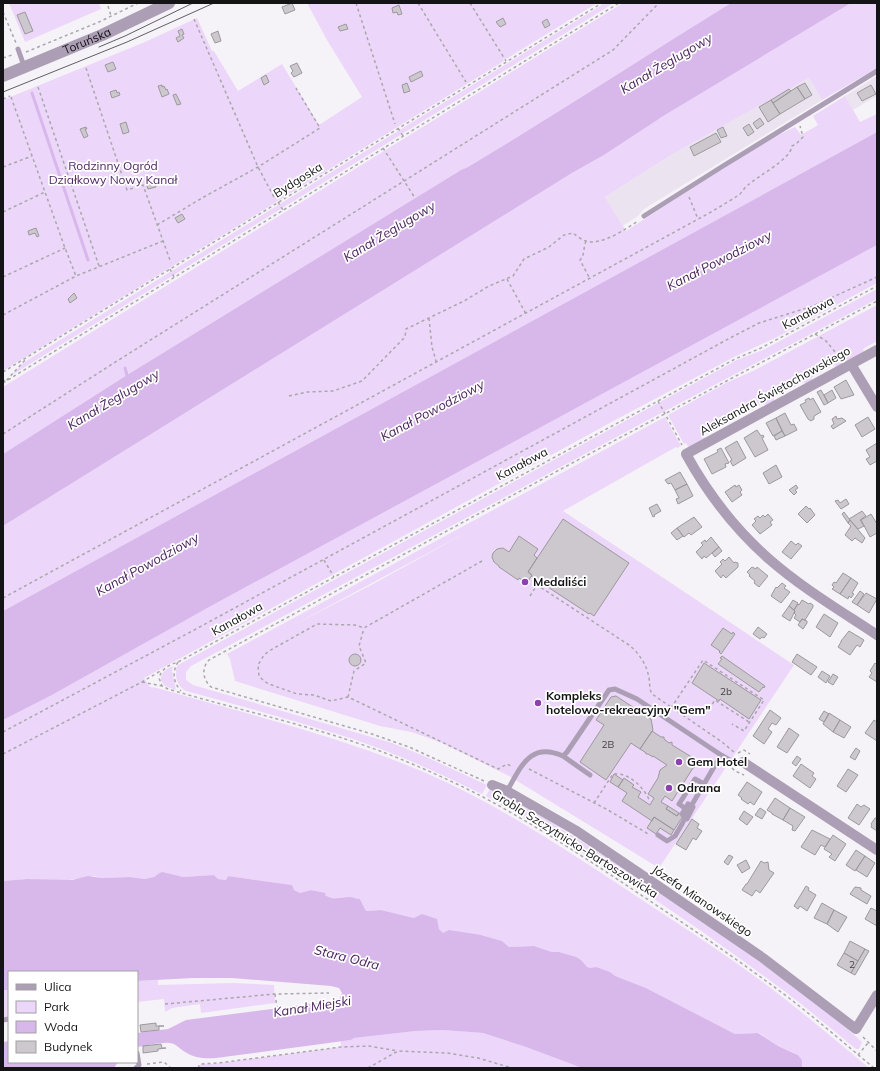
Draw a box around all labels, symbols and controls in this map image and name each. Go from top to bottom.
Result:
street label: Toruńska [61,24,113,57]
water label: Kanał Żeglugowy [617,29,716,97]
park label: Rodzinny Ogród Działkowy Nowy Kanał [49,158,178,187]
street label: Bydgoska [270,159,325,201]
water label: Kanał Żeglugowy [340,197,439,265]
water label: Kanał Powodziowy [664,226,775,293]
street label: Kanałowa [779,293,836,332]
street label: Aleksandra Świętochowskiego [697,343,853,438]
water label: Kanał Żeglugowy [64,365,163,433]
water label: Kanał Powodziowy [377,375,488,444]
street label: Kanałowa [493,444,550,483]
water label: Kanał Powodziowy [93,529,202,599]
place label: Medaliści [533,574,586,589]
marker: Medaliści [520,577,530,587]
street label: Kanałowa [209,598,265,639]
house number: 2b [720,685,732,698]
place label: Kompleks hotelowo-rekreacyjny "Gem" [546,688,711,717]
marker: Kompleks hotelowo-rekreacyjny "Gem" [533,698,543,708]
house number: 2B [602,738,615,751]
place label: Gem Hotel [687,754,747,769]
marker: Gem Hotel [674,757,684,767]
place label: Odrana [677,780,721,795]
marker: Odrana [664,783,674,793]
street label: Grobla Szczytnicko-Bartoszowicka [489,786,661,901]
street label: Józefa Mianowskiego [649,861,755,940]
water label: Stara Odra [313,941,381,973]
house number: 2 [849,958,855,971]
legend [8,971,138,1063]
text: Ulica [44,979,72,994]
water label: Kanał Miejski [272,992,353,1020]
text: Park [44,999,70,1014]
text: Woda [44,1019,78,1034]
text: Budynek [44,1039,93,1054]

